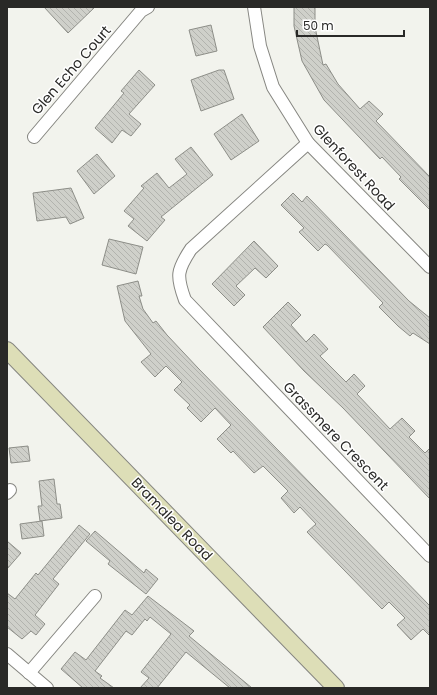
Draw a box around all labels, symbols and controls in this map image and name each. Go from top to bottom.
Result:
scale bar [297,12,404,38]
text: 50 m [303,17,334,34]
street label: Glen Echo Court [27,21,115,119]
street label: Glenforest Road [308,119,400,215]
street label: Grassmere Crescent [279,377,393,495]
street label: Bramalea Road [127,473,217,565]

